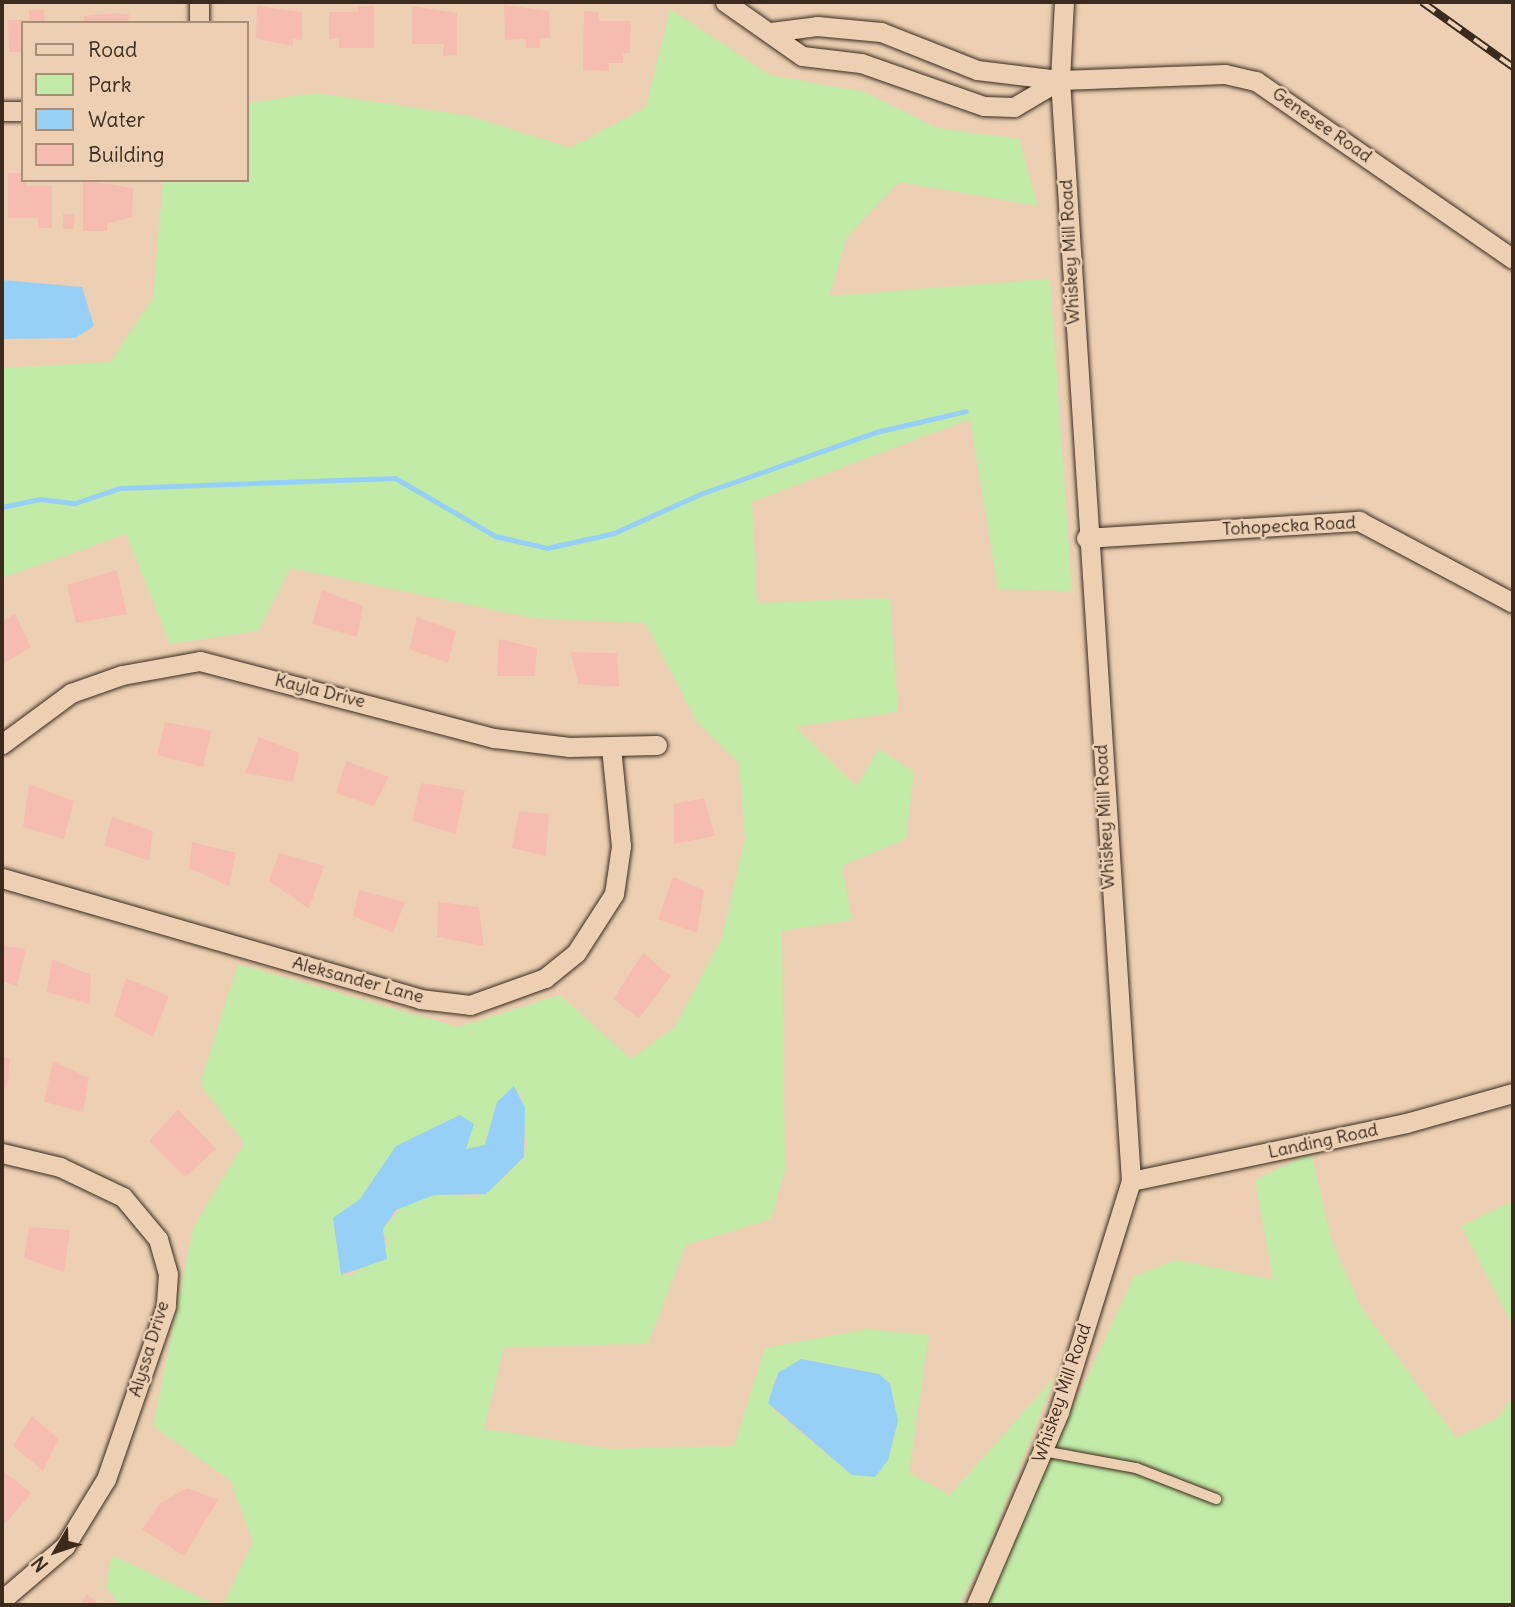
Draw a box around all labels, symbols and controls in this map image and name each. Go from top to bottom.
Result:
legend [21,21,248,182]
text: Road [88,36,137,63]
text: Park [88,71,131,98]
street label: Genesee Road [1268,83,1376,167]
text: Water [88,106,145,133]
text: Building [88,141,164,168]
street label: Whiskey Mill Road [1055,179,1085,325]
street label: Tohopecka Road [1222,512,1356,540]
street label: Kayla Drive [272,669,368,713]
street label: Whiskey Mill Road [1090,744,1120,890]
street label: Aleksander Lane [290,952,426,1008]
street label: Landing Road [1266,1119,1380,1163]
street label: Alyssa Drive [124,1298,174,1400]
street label: Whiskey Mill Road [1028,1321,1096,1465]
north arrow [21,1516,91,1586]
text: N [26,1552,53,1577]

